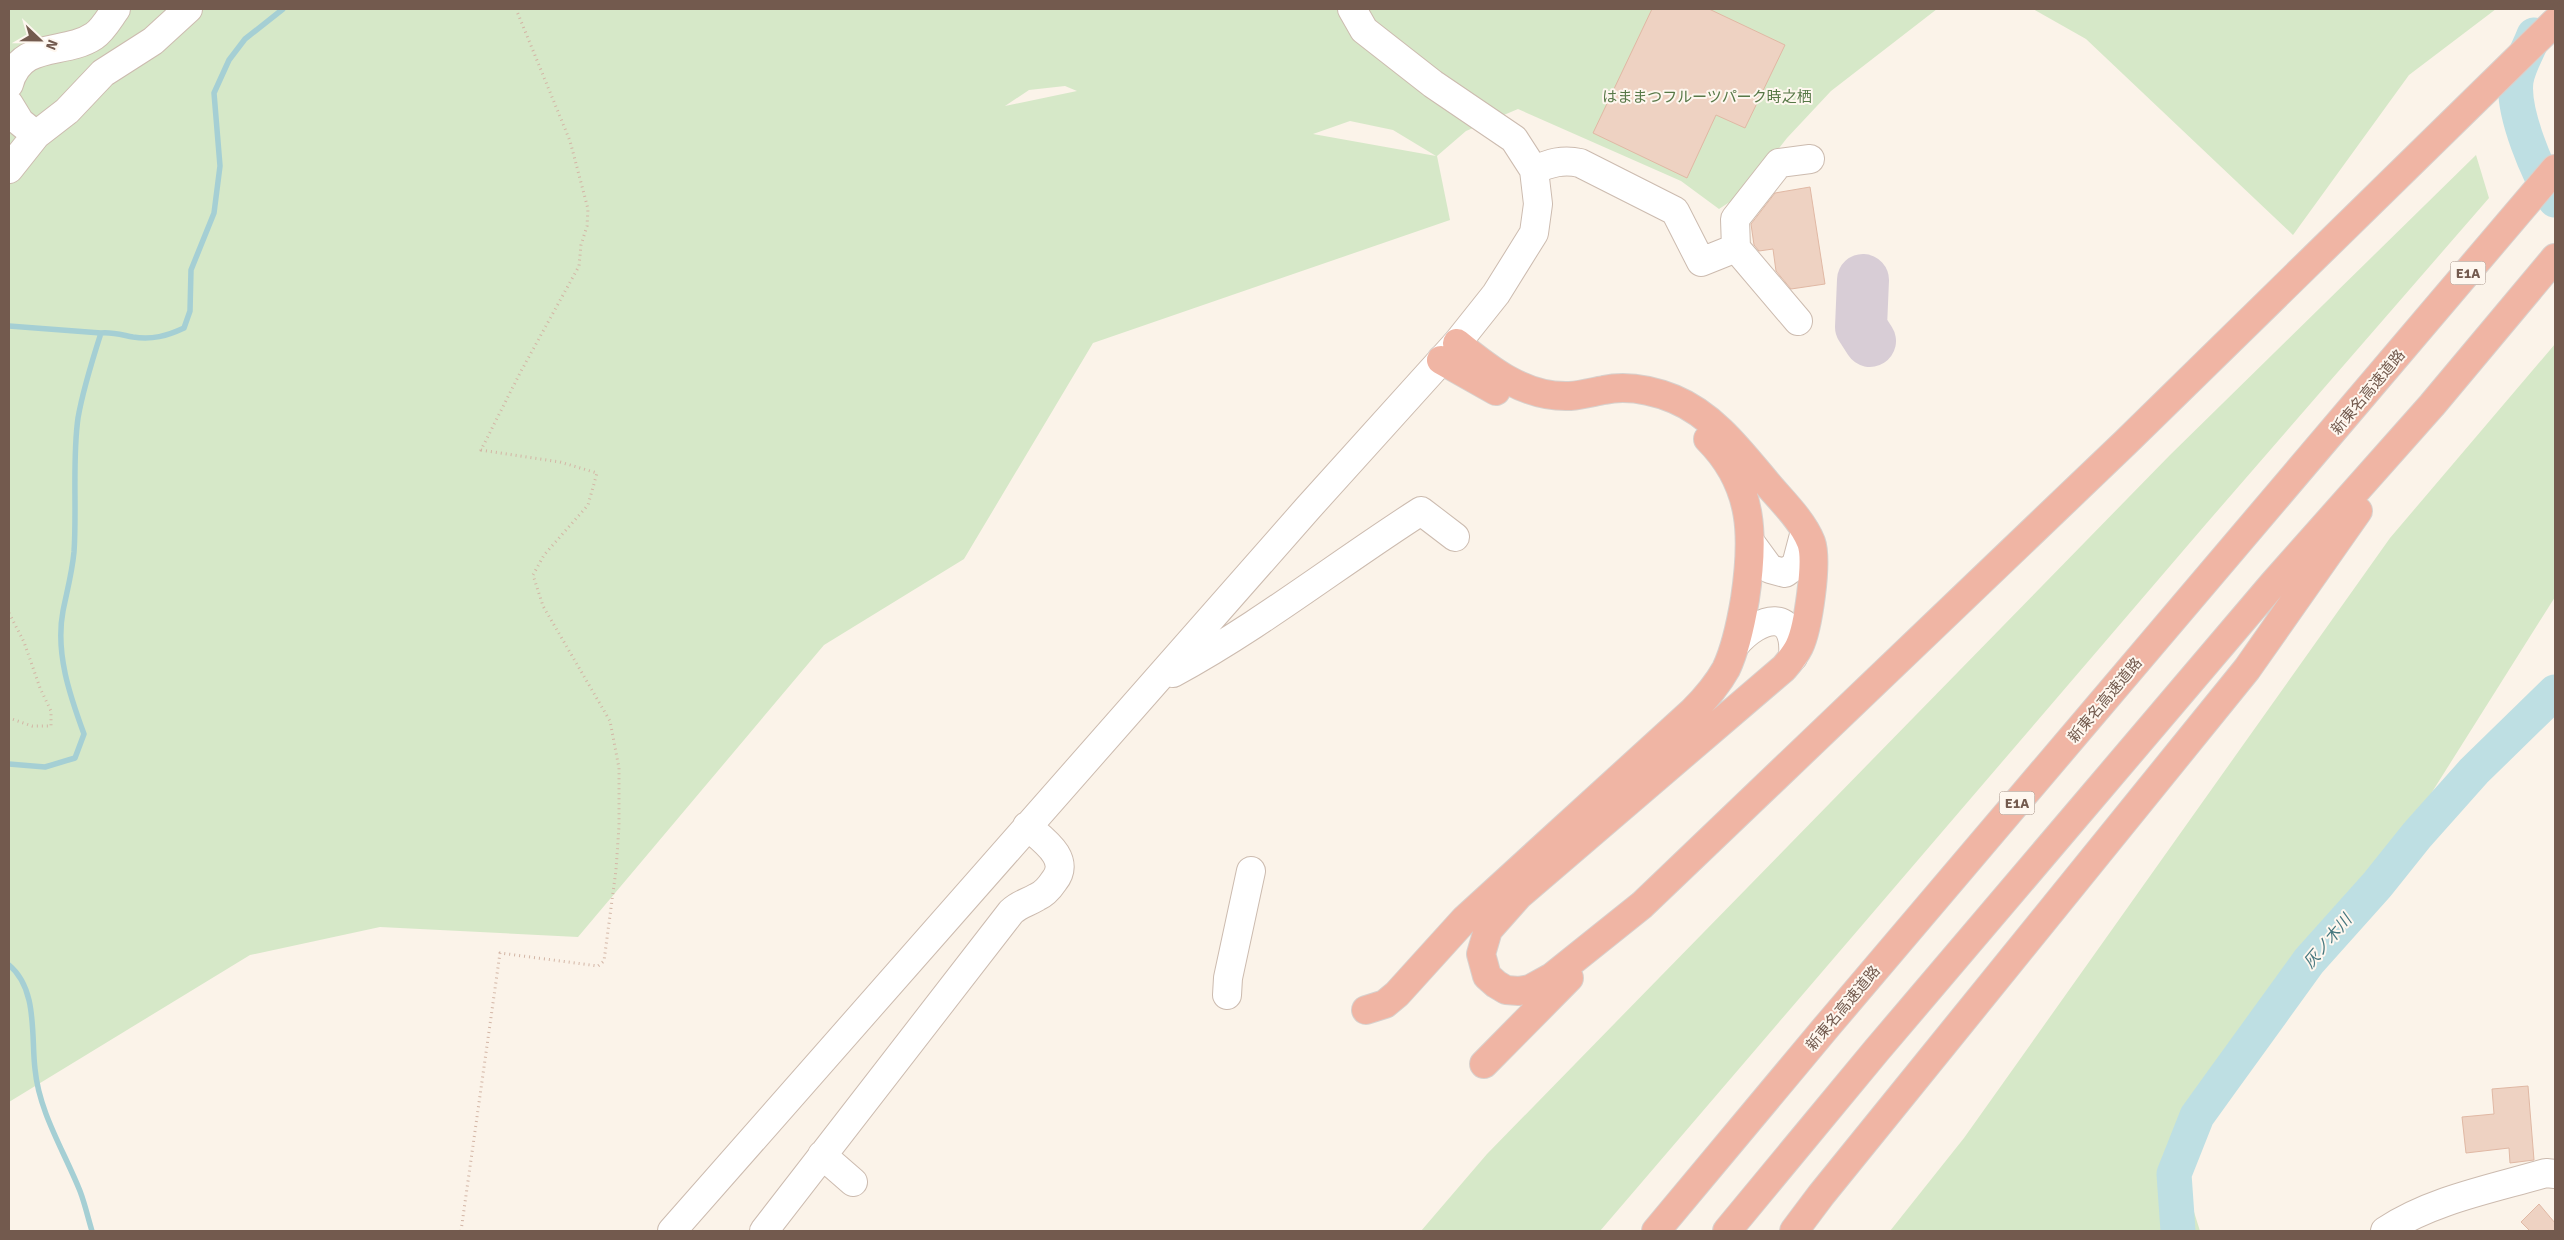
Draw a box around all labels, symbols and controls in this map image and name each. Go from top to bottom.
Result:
north arrow [15,15,65,65]
text: N [42,37,61,52]
park label: はままつフルーツパーク時之栖 [1602,88,1812,106]
road number: E1A [2450,262,2486,284]
street label: 新東名高速道路 [2327,346,2409,438]
street label: 新東名高速道路 [2064,654,2146,746]
road number: E1A [2000,791,2034,814]
water label: 灰ノ木川 [2300,909,2357,973]
street label: 新東名高速道路 [1802,962,1884,1054]

